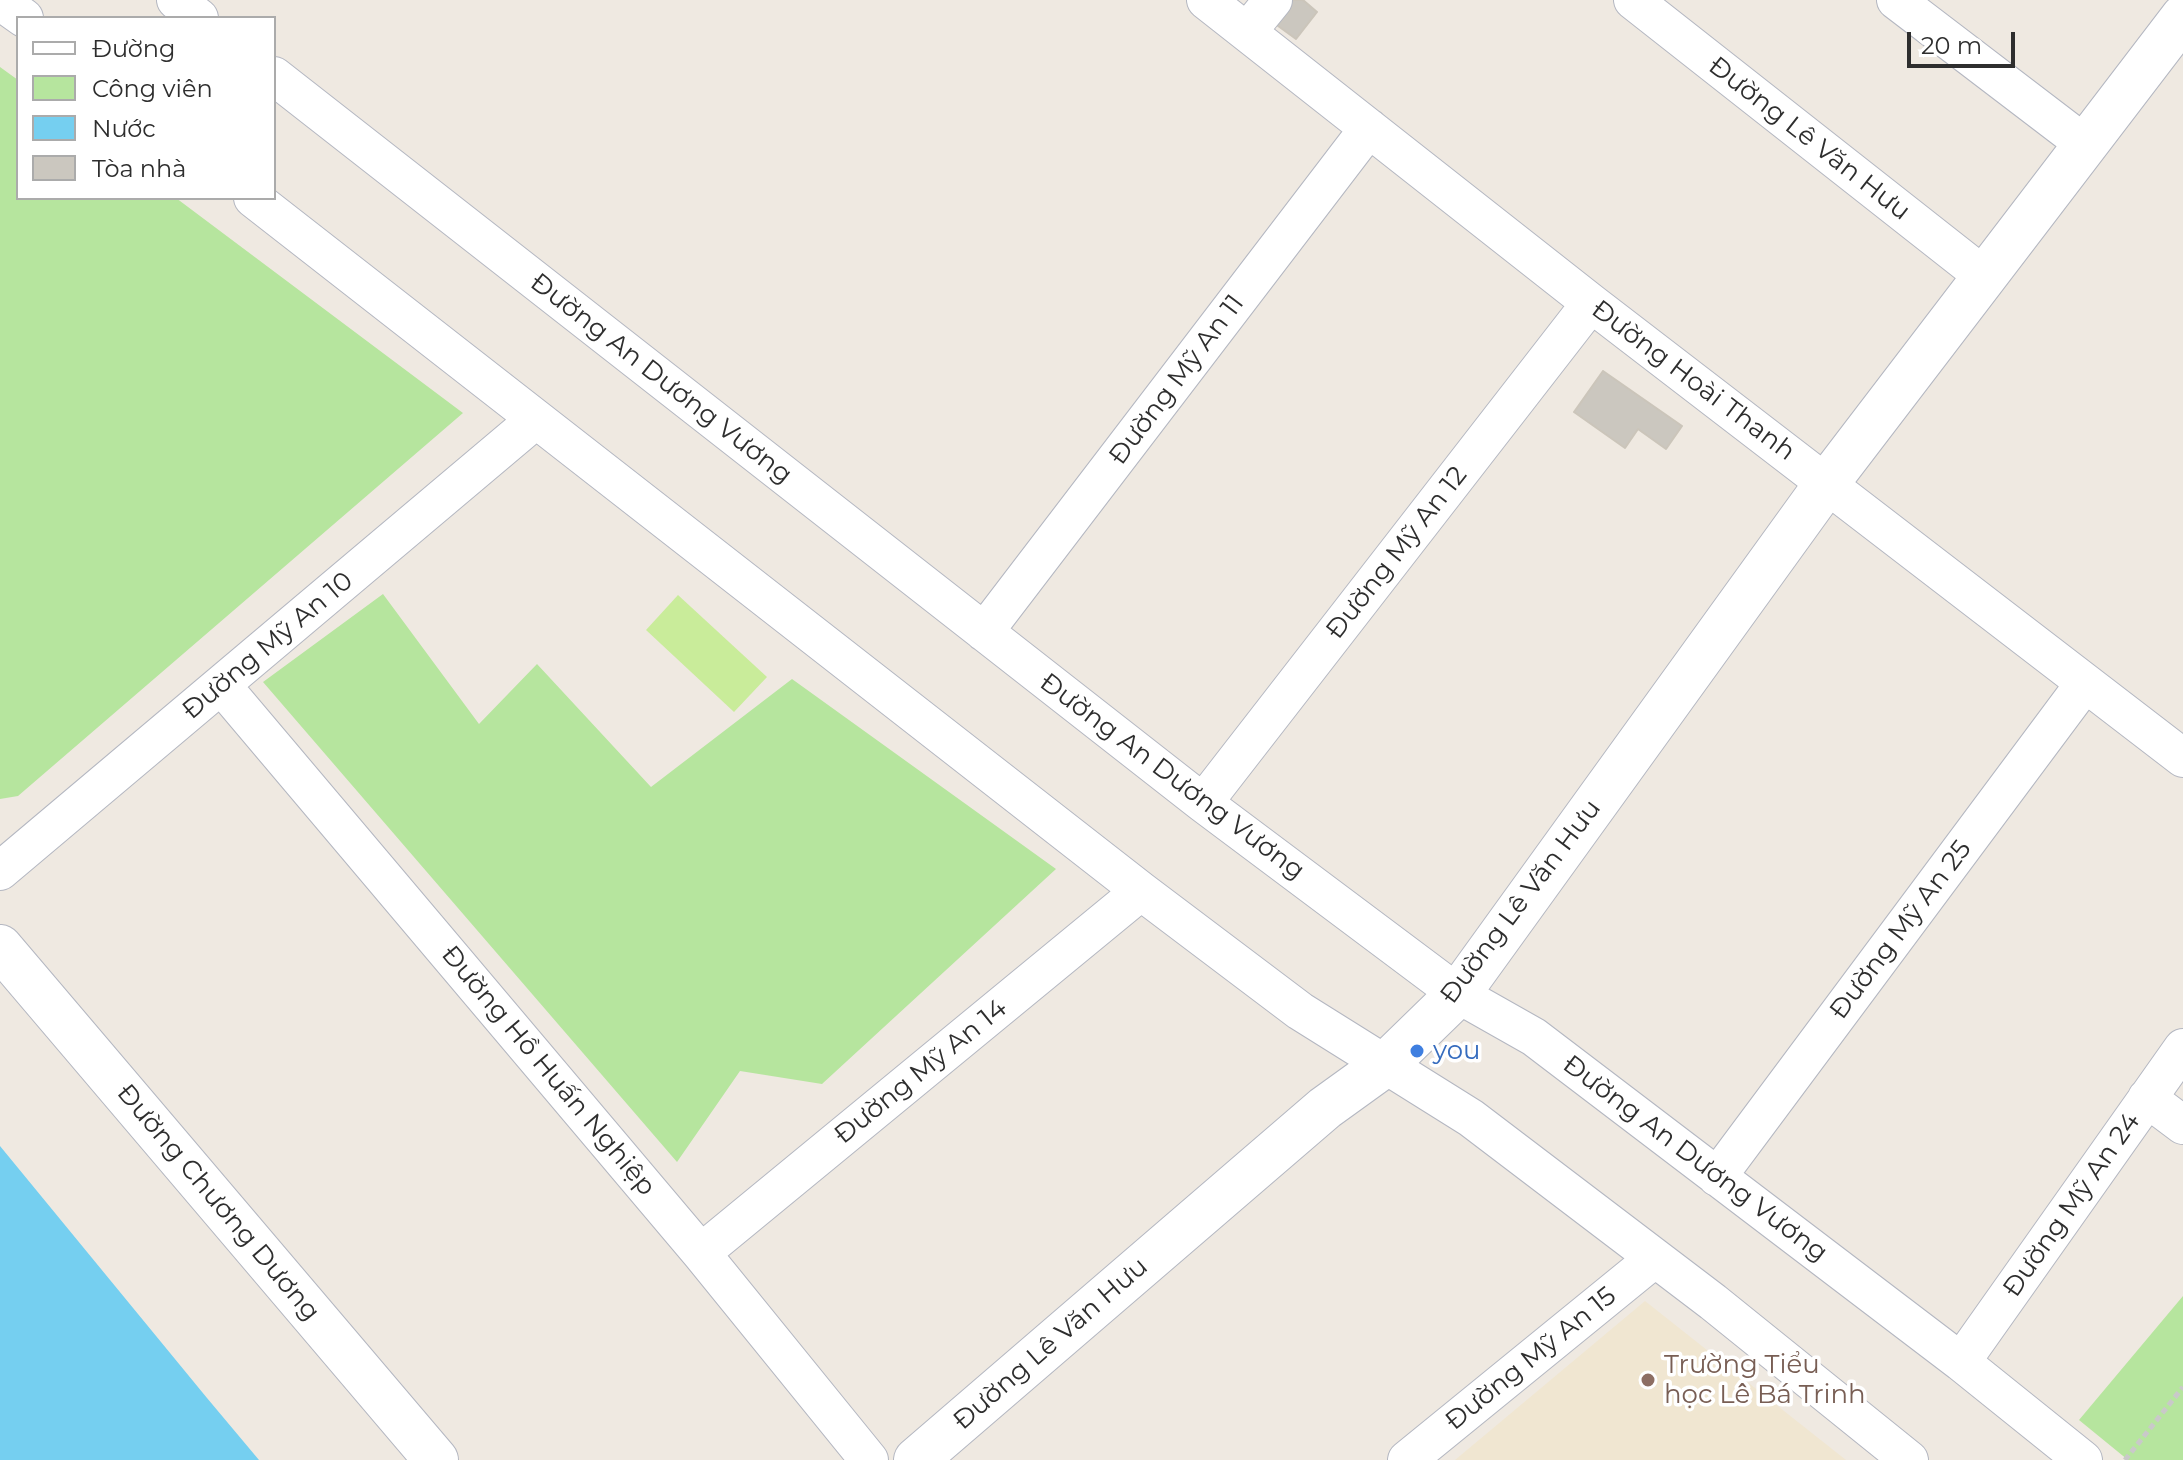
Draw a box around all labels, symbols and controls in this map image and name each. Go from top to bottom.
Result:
legend [16,16,276,200]
scale bar [1911,16,2019,66]
text: 20 m [1921,31,1982,60]
text: Đường [92,34,175,63]
street label: Đường Lê Văn Hưu [1702,51,1916,227]
text: Công viên [92,74,213,103]
text: Nước [92,114,156,143]
text: Tòa nhà [92,154,186,183]
street label: Đường An Dương Vương [524,267,798,491]
street label: Đường Mỹ An 11 [1103,289,1251,471]
street label: Đường Hoài Thanh [1585,294,1801,468]
street label: Đường Mỹ An 12 [1320,461,1474,645]
street label: Đường Mỹ An 10 [177,566,359,726]
street label: Đường An Dương Vương [1033,667,1311,887]
street label: Đường Lê Văn Hưu [1434,794,1608,1010]
street label: Đường Mỹ An 25 [1824,835,1978,1025]
street label: Đường Hồ Huấn Nghiệp [434,940,662,1202]
street label: Đường Mỹ An 14 [829,993,1013,1151]
place label: you [1433,1035,1480,1067]
marker: you [1408,1042,1426,1060]
street label: Đường An Dương Vương [1556,1049,1834,1269]
street label: Đường Chương Dương [110,1078,326,1328]
street label: Đường Mỹ An 24 [1997,1107,2147,1303]
street label: Đường Lê Văn Hưu [948,1251,1154,1437]
street label: Đường Mỹ An 15 [1440,1281,1622,1437]
place label: Trường Tiểu học Lê Bá Trinh [1664,1349,1866,1410]
marker: Trường Tiểu học Lê Bá Trinh [1639,1371,1657,1389]

